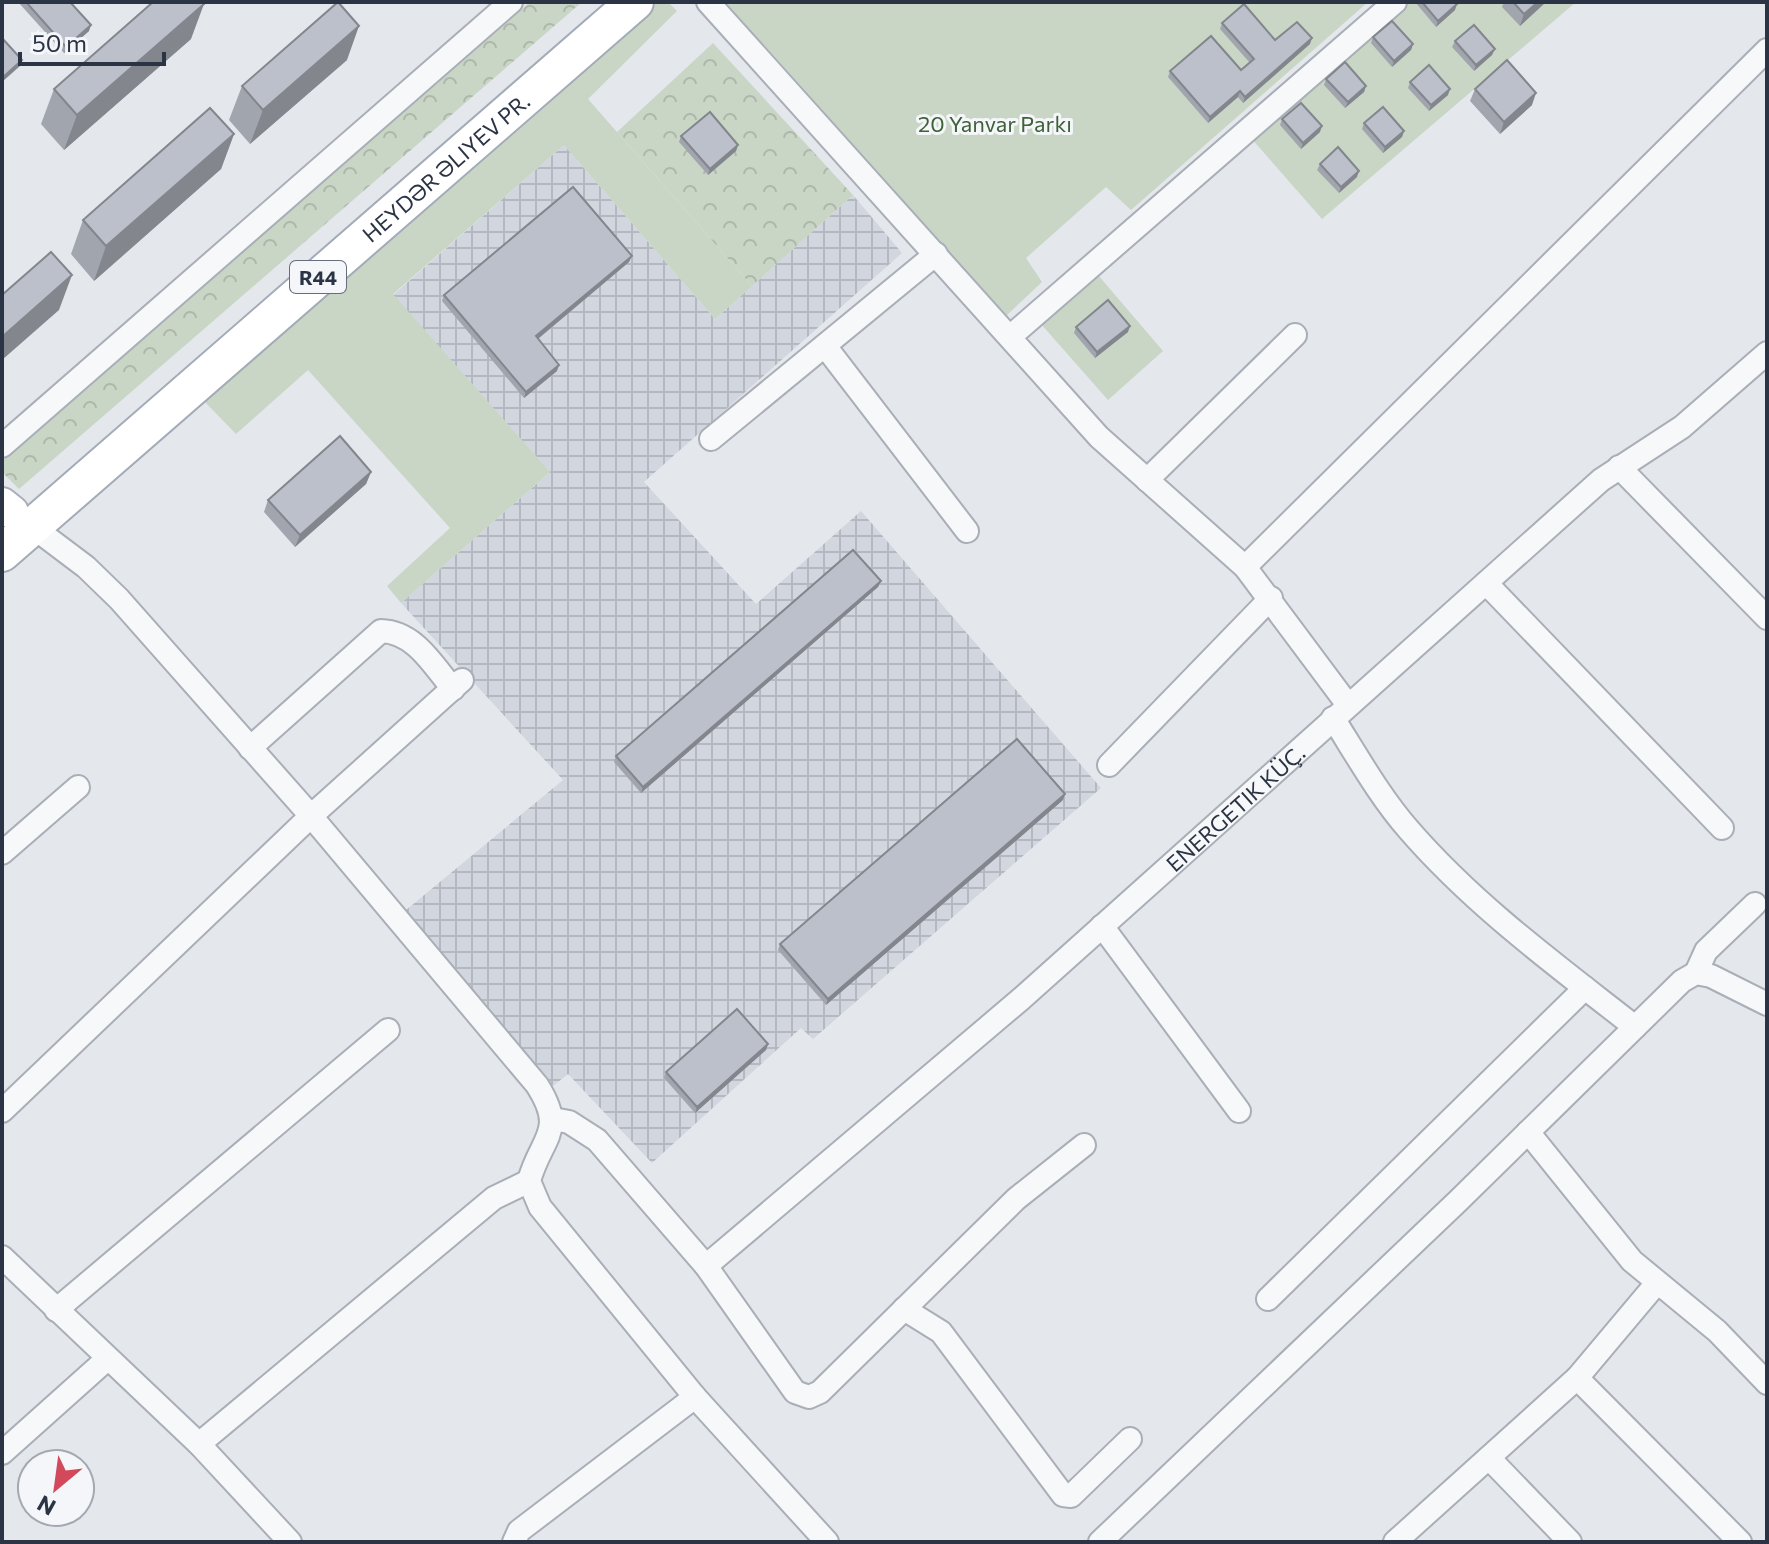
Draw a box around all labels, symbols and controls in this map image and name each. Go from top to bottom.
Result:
scale bar [20,16,164,66]
text: 50 m [32,28,87,57]
street label: HEYDƏR ƏLIYEV PR. [356,87,535,247]
park label: 20 Yanvar Parkı [918,110,1072,137]
road number: R44 [290,261,346,293]
street label: ENERGETIK KÜÇ. [1160,739,1310,877]
north arrow [16,1448,96,1528]
text: N [32,1490,60,1522]

